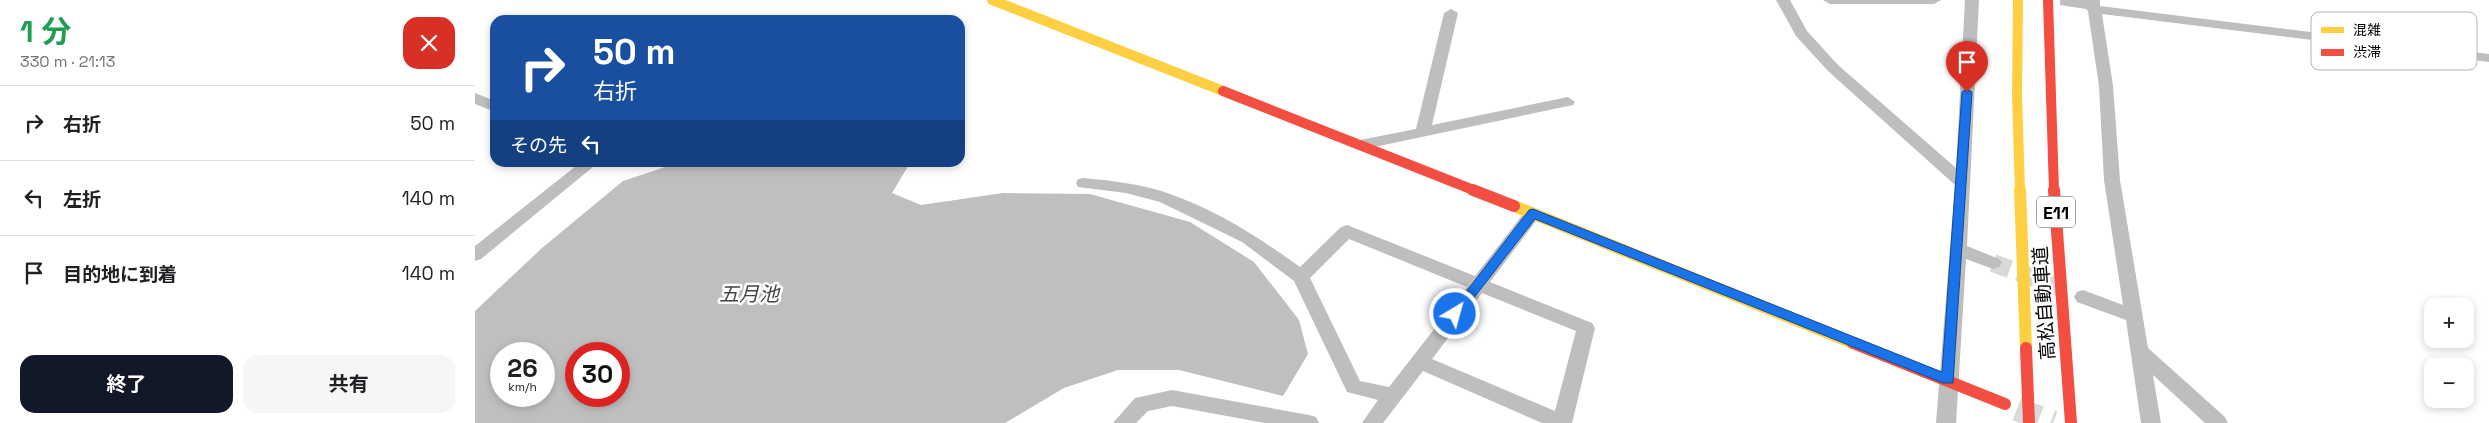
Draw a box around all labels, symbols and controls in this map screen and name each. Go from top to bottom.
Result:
text: 1 分 [20,12,71,51]
legend [2311,12,2477,70]
button: close [403,17,455,69]
text: 混雑 [2353,21,2381,39]
text: 50 m [593,30,675,74]
icon: right [510,35,575,100]
pin [1946,41,1988,92]
text: 渋滞 [2353,43,2381,61]
icon: arrive [1953,48,1981,76]
text: 330 m · 21:13 [20,51,115,72]
text: 右折 [593,77,637,105]
icon: right [20,109,48,137]
text: 50 m [410,111,455,136]
text: 右折 [63,112,101,137]
icon: left [577,130,605,158]
text: その先 [510,133,567,158]
icon: left [20,184,48,212]
text: 140 m [402,186,455,211]
text: 左折 [63,187,101,212]
road number: E11 [2037,196,2075,228]
street label: 高松自動車道 [2028,245,2060,361]
icon: arrive [20,259,48,287]
text: 140 m [402,261,455,286]
text: 目的地に到着 [63,262,177,287]
water label: 五月池 [719,281,781,307]
position arrow [1428,287,1480,339]
map controls [2424,298,2474,408]
button: + [2424,298,2474,348]
speed limit sign: 30 [565,342,630,407]
text: 26 [507,352,538,384]
button: 終了 [20,355,233,413]
button: 共有 [243,355,455,413]
button: − [2424,358,2474,408]
text: km/h [508,379,537,395]

